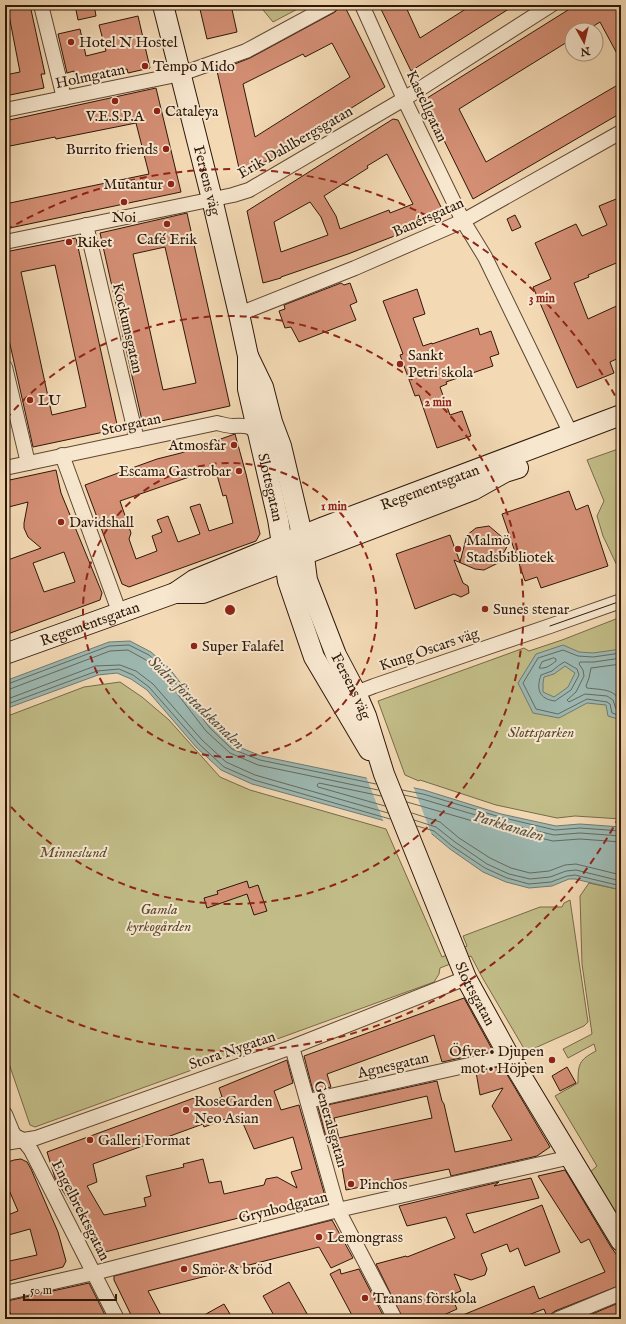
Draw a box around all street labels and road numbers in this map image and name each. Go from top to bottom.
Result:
street label: Holmgatan [54,60,127,93]
street label: Kastellgatan [402,67,451,145]
street label: Erik Dahlbergsgatan [234,102,356,183]
street label: Fersens väg [189,143,225,218]
street label: Banérsgatan [389,193,467,242]
street label: Kockumsgatan [108,281,147,375]
street label: Storgatan [99,409,163,440]
street label: Slottsgatan [253,451,287,523]
street label: Regementsgatan [378,460,482,515]
street label: Regementsgatan [38,598,142,651]
street label: Kung Oscars väg [377,623,482,675]
street label: Fersens väg [327,650,376,723]
street label: Slottsgatan [450,959,499,1029]
street label: Stora Nygatan [186,1027,278,1074]
street label: Agnesgatan [355,1048,431,1083]
street label: Generalsgatan [309,1079,352,1170]
street label: Engelbrektsgatan [47,1157,114,1264]
street label: Grynbodgatan [237,1187,330,1228]

